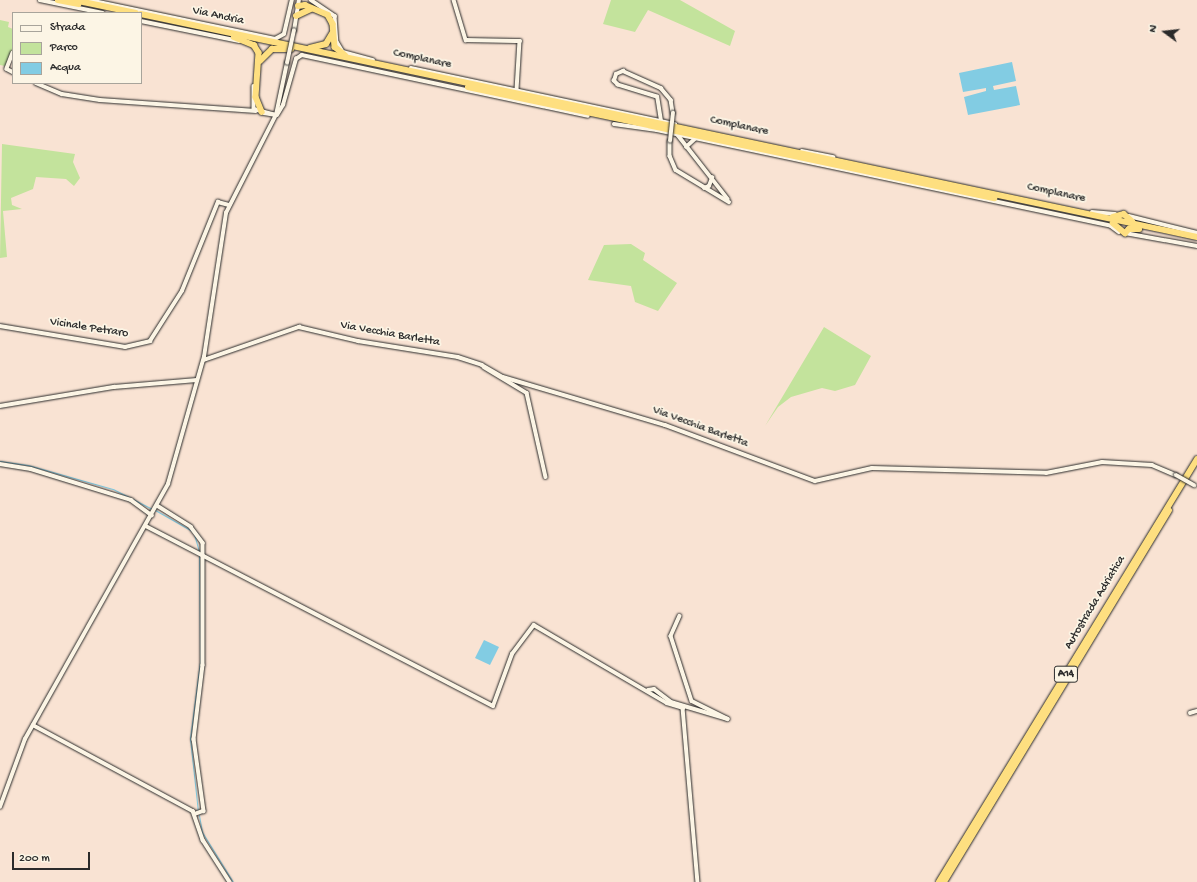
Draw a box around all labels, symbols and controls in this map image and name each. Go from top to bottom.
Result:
street label: Via Andria [191,5,245,29]
legend [12,12,142,84]
north arrow [1145,12,1185,52]
text: Strada [50,21,85,35]
text: N [1147,24,1160,34]
text: Parco [50,41,78,55]
street label: Complanare [392,47,452,73]
text: Acqua [50,61,81,75]
street label: Complanare [709,114,769,140]
street label: Complanare [1026,181,1086,207]
street label: Vicinale Petraro [49,316,129,342]
street label: Via Vecchia Barletta [339,319,441,351]
street label: Via Vecchia Barletta [650,404,750,452]
street label: Autostrada Adriatica [1062,554,1130,652]
road number: A14 [1053,665,1079,683]
scale bar [14,844,92,870]
text: 200 m [19,852,50,866]

